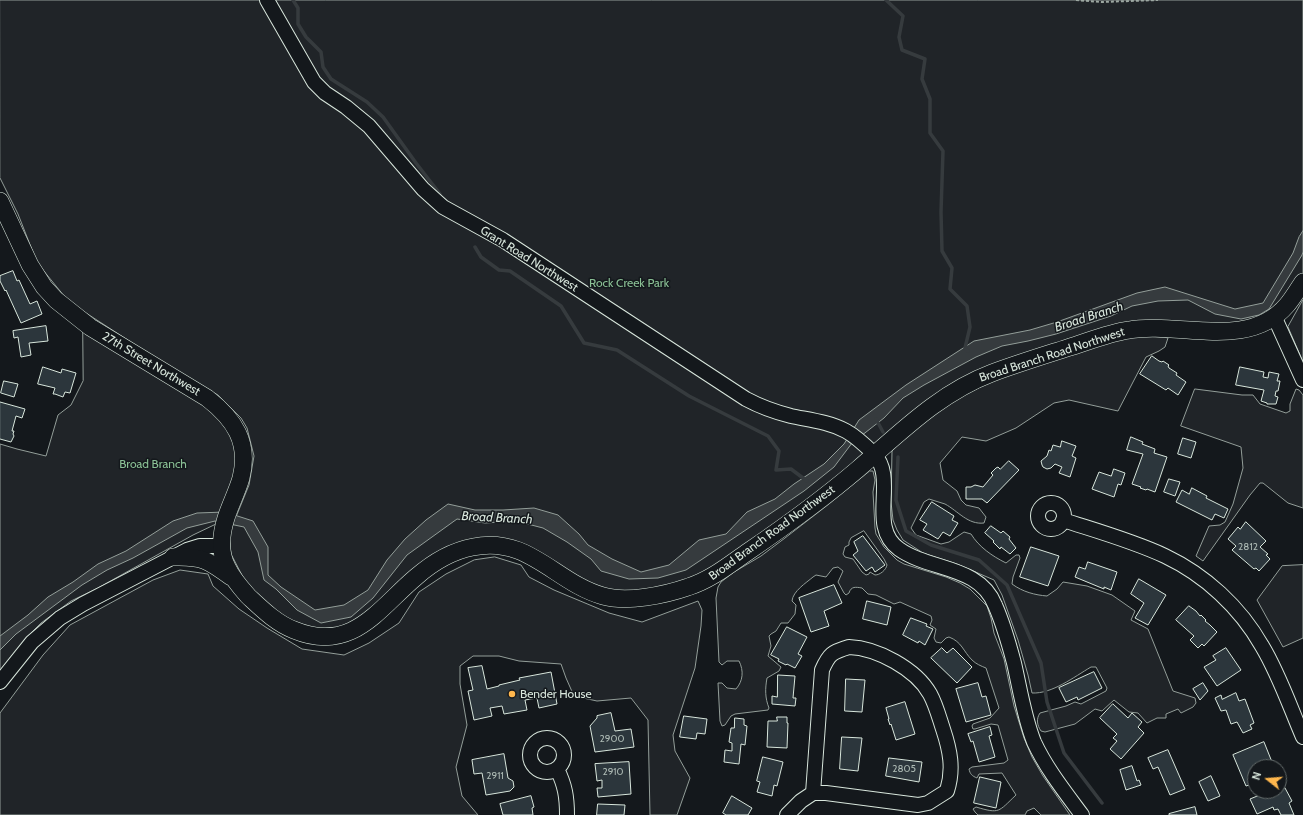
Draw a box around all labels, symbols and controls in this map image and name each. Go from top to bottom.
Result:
street label: Grant Road Northwest [477,223,581,295]
park label: Rock Creek Park [589,276,669,290]
water label: Broad Branch [1053,299,1125,335]
street label: Broad Branch Road Northwest [977,325,1127,385]
street label: 27th Street Northwest [99,329,203,399]
park label: Broad Branch [119,457,187,471]
street label: Broad Branch Road Northwest [706,482,838,584]
water label: Broad Branch [461,508,533,528]
house number: 2812 [1238,541,1258,553]
place label: Bender House [520,687,592,701]
marker: Bender House [507,689,517,699]
house number: 2900 [600,733,624,745]
north arrow [1247,759,1287,799]
house number: 2805 [892,763,916,775]
house number: 2910 [602,766,624,778]
house number: 2911 [486,770,504,782]
text: N [1249,770,1264,782]

